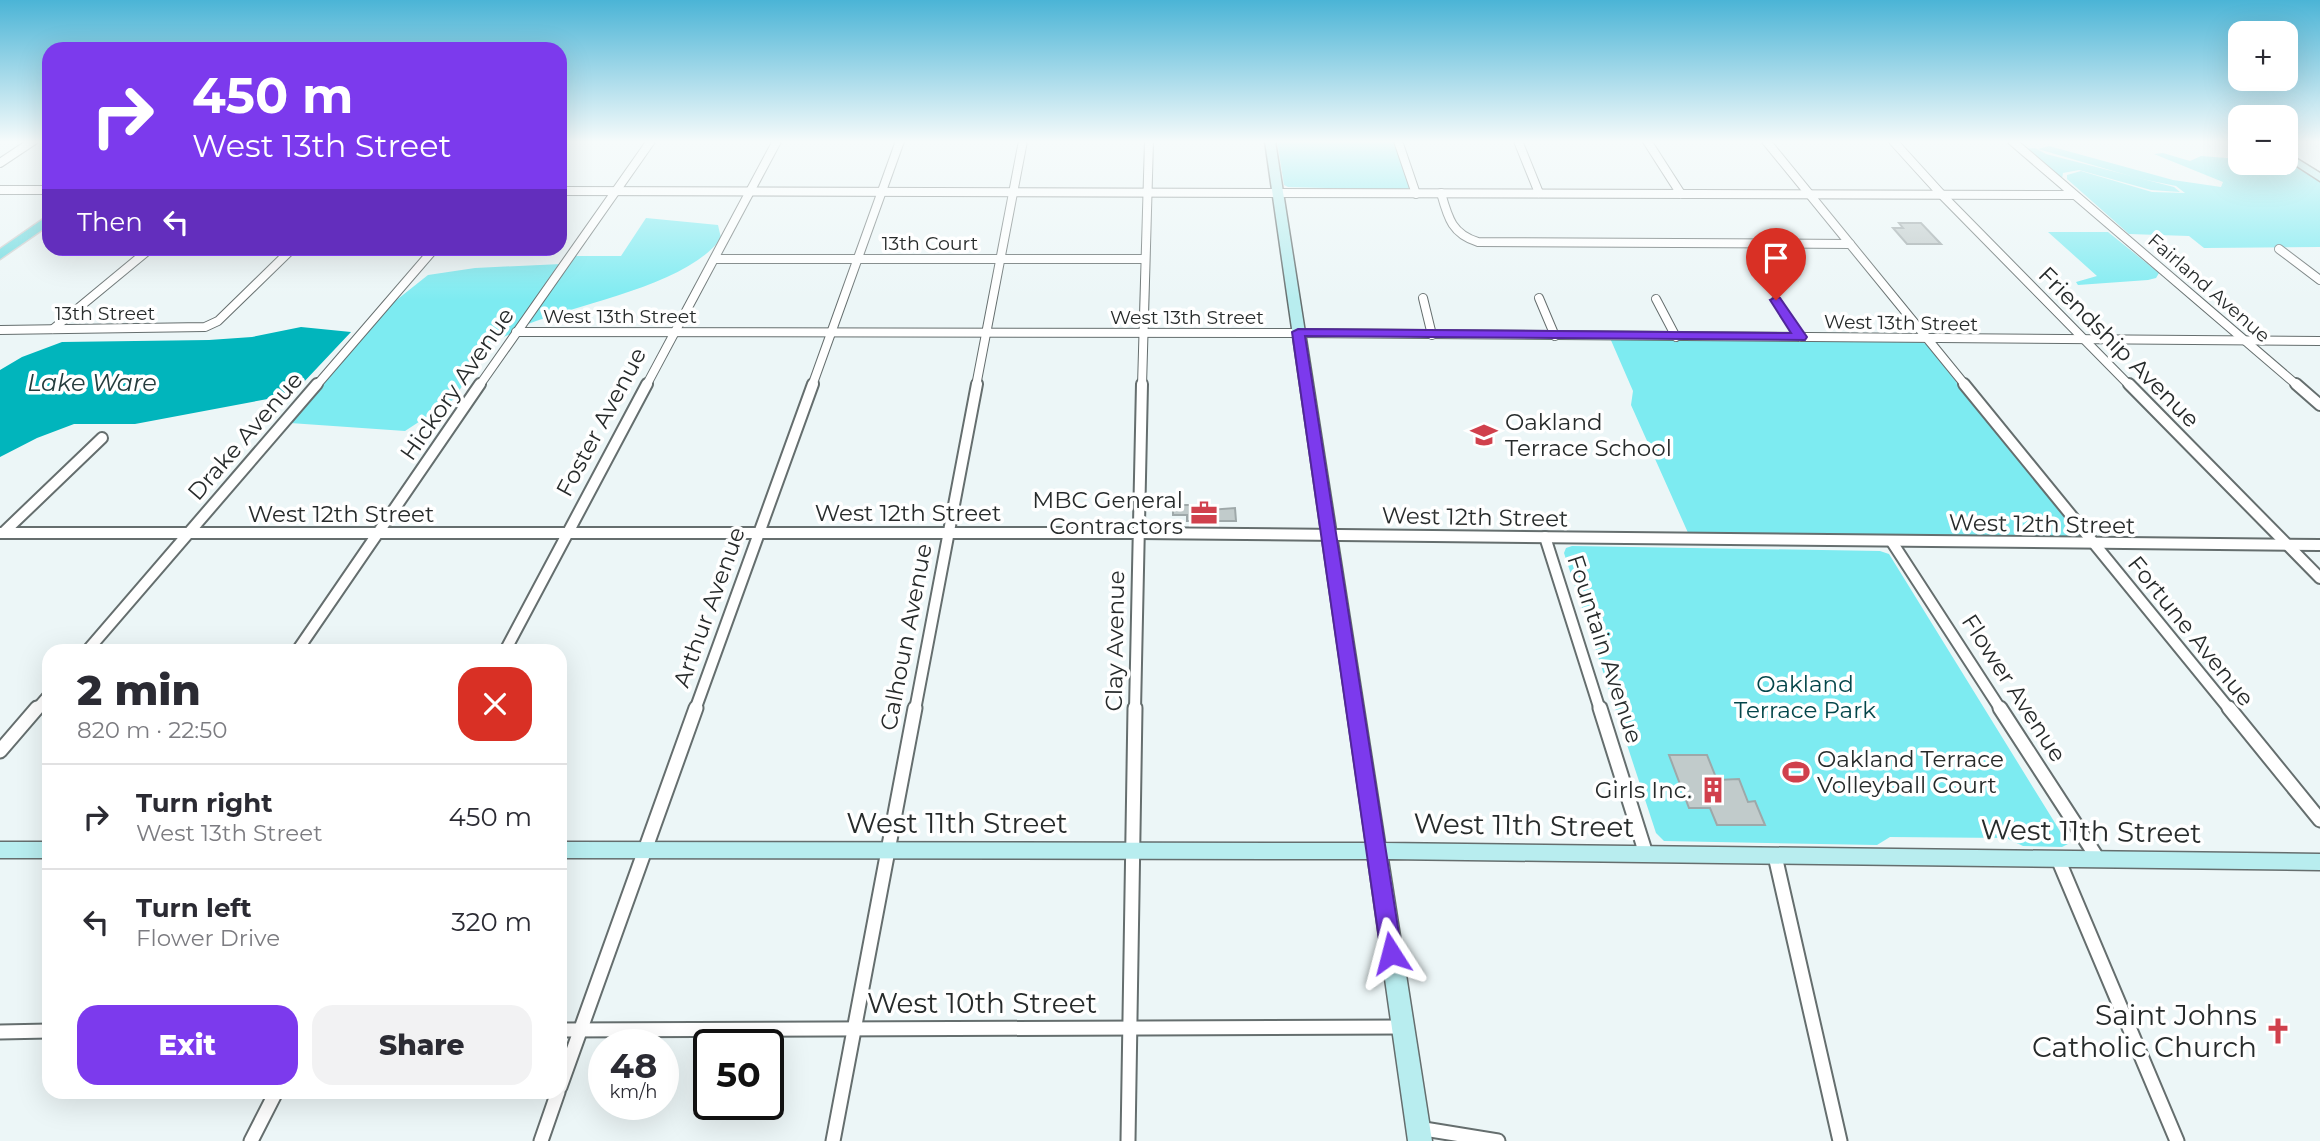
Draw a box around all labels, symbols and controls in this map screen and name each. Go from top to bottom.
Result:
map controls [2228,21,2298,175]
button: + [2228,21,2298,91]
text: 450 m [192,66,353,125]
icon: right [77,70,168,161]
button: − [2228,105,2298,175]
text: West 13th Street [192,126,451,165]
icon: left [157,203,195,241]
text: Then [77,206,143,238]
pin [1746,228,1806,300]
street label: Fairland Avenue [2143,229,2275,347]
street label: 13th Court [882,232,979,255]
icon: arrive [1757,239,1795,277]
street label: Friendship Avenue [2033,261,2205,433]
street label: 13th Street [55,302,156,325]
street label: Hickory Avenue [394,302,520,466]
street label: West 13th Street [543,305,697,328]
street label: West 13th Street [1110,306,1264,329]
street label: West 13th Street [1824,310,1979,336]
street label: Foster Avenue [550,343,652,501]
street label: Drake Avenue [182,366,308,506]
water label: Lake Ware [27,368,157,397]
place label: Oakland Terrace School [1505,408,1672,462]
school or university icon: Oakland Terrace School [1469,420,1499,450]
place label: MBC General Contractors [1032,486,1183,540]
office icon: MBC General Contractors [1189,498,1219,528]
street label: West 12th Street [815,499,1001,527]
street label: West 12th Street [248,500,434,528]
street label: West 12th Street [1381,501,1569,533]
street label: West 12th Street [1948,508,2136,540]
street label: Arthur Avenue [667,523,751,691]
street label: Calhoun Avenue [874,541,938,733]
street label: Fortune Avenue [2122,550,2260,712]
street label: Fountain Avenue [1561,551,1649,747]
street label: Clay Avenue [1100,570,1130,712]
street label: Flower Avenue [1956,609,2072,767]
text: 2 min [77,664,201,716]
button: close [458,667,532,741]
park label: Oakland Terrace Park [1734,670,1876,724]
text: 820 m · 22:50 [77,716,227,744]
place label: Oakland Terrace Volleyball Court [1817,745,2004,799]
sports icon: Oakland Terrace Volleyball Court [1781,757,1811,787]
building icon: Girls Inc. [1698,775,1728,805]
place label: Girls Inc. [1595,776,1692,804]
text: Turn right [136,787,272,819]
icon: right [77,798,115,836]
text: 450 m [449,801,532,833]
street label: West 11th Street [846,806,1068,840]
street label: West 11th Street [1413,806,1635,844]
street label: West 11th Street [1980,812,2202,850]
text: West 13th Street [136,819,323,847]
text: Turn left [136,892,252,924]
icon: left [77,903,115,941]
text: 320 m [451,906,532,938]
position arrow [1354,916,1428,990]
text: Flower Drive [136,924,280,952]
street label: West 10th Street [867,986,1097,1020]
place label: Saint Johns Catholic Church [2032,998,2257,1064]
button: Exit [77,1005,298,1085]
button: Share [312,1005,532,1085]
church icon: Saint Johns Catholic Church [2263,1016,2293,1046]
speed limit sign: 50 [693,1029,784,1120]
text: 48 [610,1044,657,1087]
text: km/h [609,1081,658,1103]

